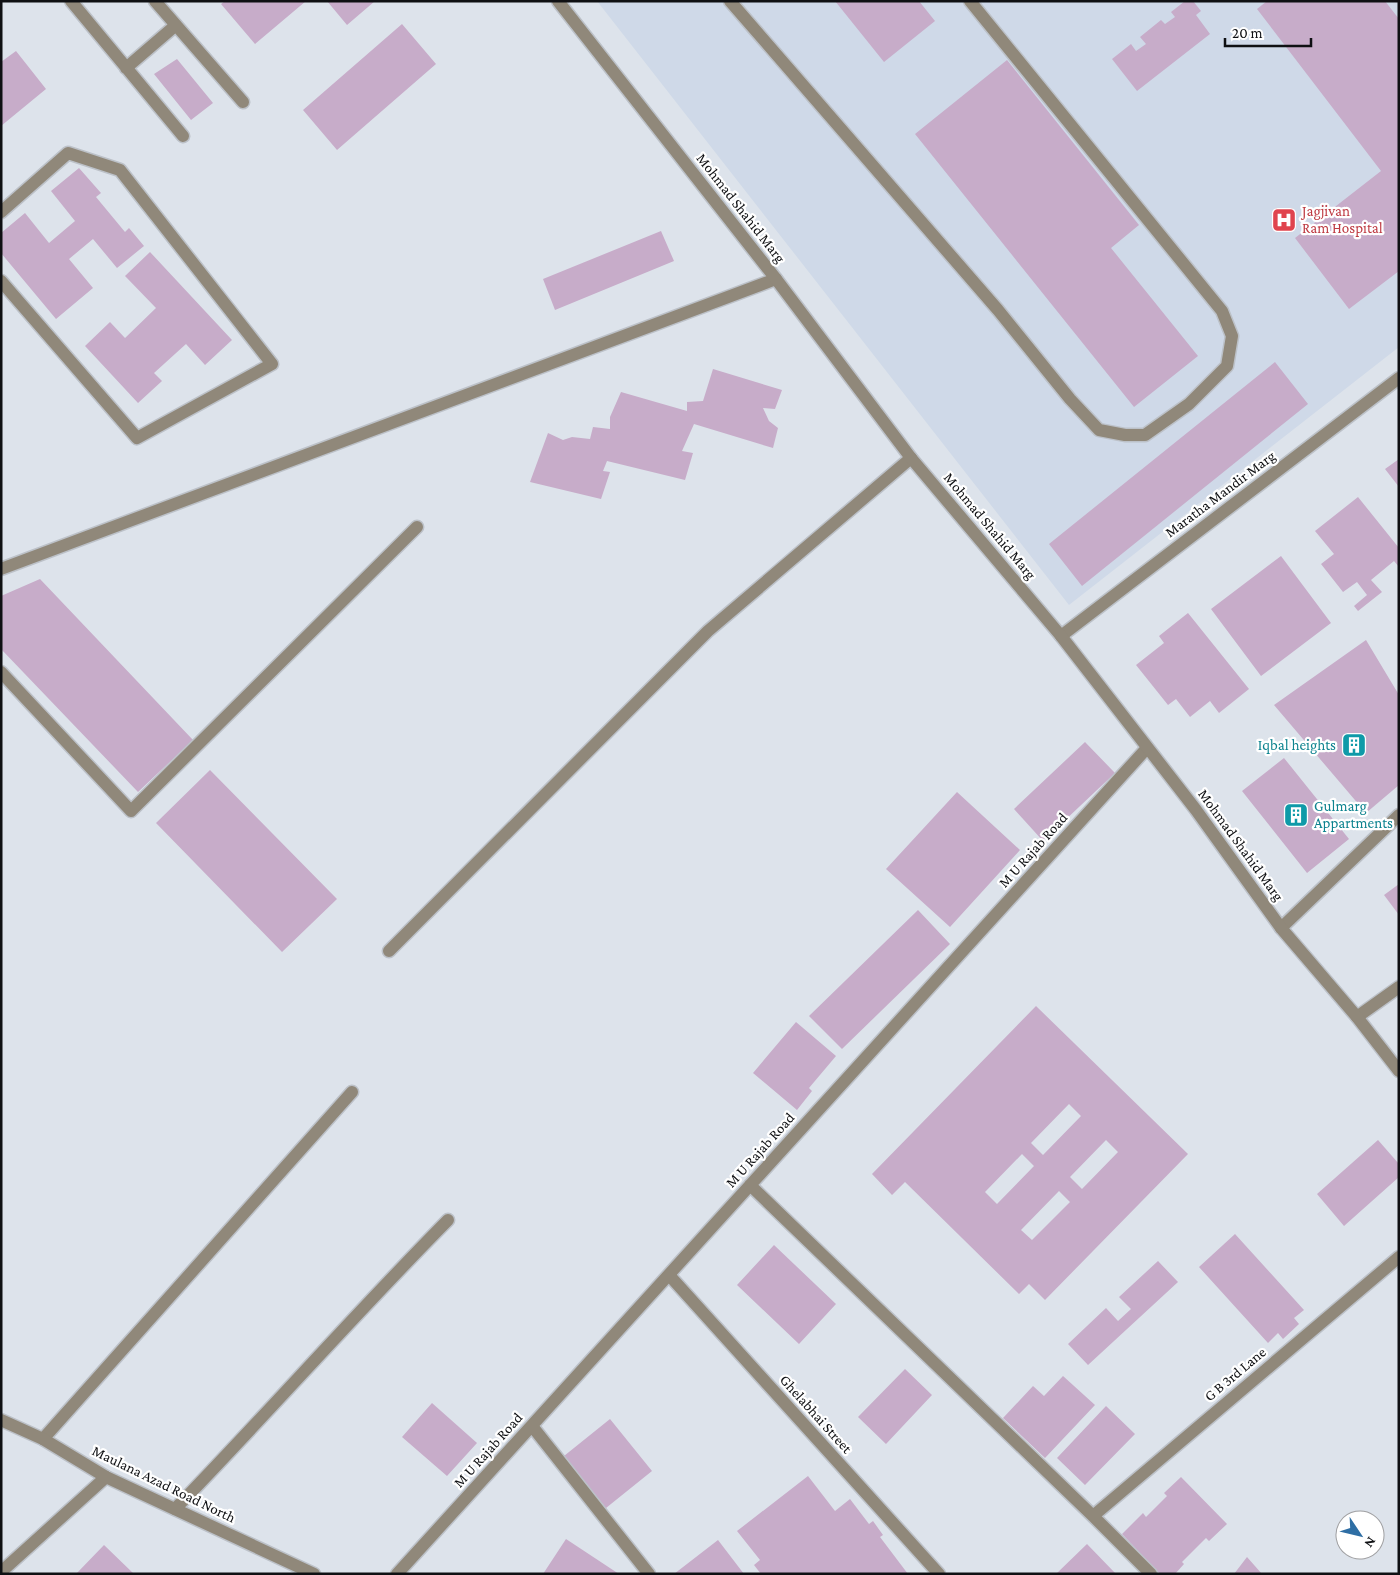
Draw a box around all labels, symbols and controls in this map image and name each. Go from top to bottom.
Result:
scale bar [1225,15,1311,47]
text: 20 m [1232,25,1263,41]
street label: Mohmad Shahid Marg [693,150,789,266]
place label: Jagjivan Ram Hospital [1300,203,1383,237]
hospital icon: Jagjivan Ram Hospital [1271,207,1297,233]
street label: Maratha Mandir Marg [1162,448,1279,541]
street label: Mohmad Shahid Marg [940,470,1039,583]
building icon: Iqbal heights [1341,732,1367,758]
place label: Iqbal heights [1258,737,1336,754]
street label: Mohmad Shahid Marg [1194,786,1287,905]
place label: Gulmarg Appartments [1314,798,1393,832]
building icon: Gulmarg Appartments [1283,802,1309,828]
street label: M U Rajab Road [995,809,1071,891]
street label: M U Rajab Road [722,1109,798,1191]
street label: G B 3rd Lane [1201,1343,1269,1404]
street label: Ghelabhai Street [777,1372,856,1457]
street label: M U Rajab Road [450,1409,526,1491]
street label: Maulana Azad Road North [90,1442,238,1526]
north arrow [1335,1510,1385,1560]
text: N [1361,1534,1380,1551]

